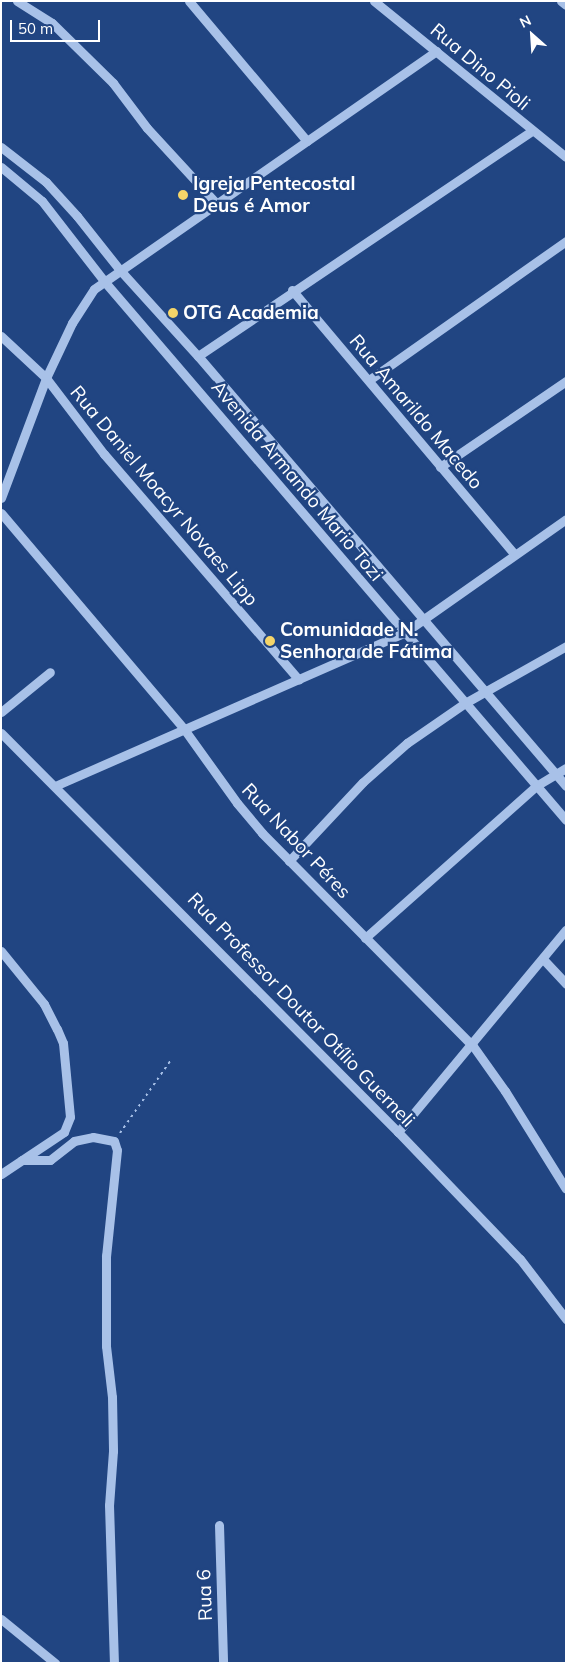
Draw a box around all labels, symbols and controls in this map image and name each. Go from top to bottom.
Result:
scale bar [12,10,102,42]
north arrow [507,10,557,60]
text: N [517,11,534,32]
text: 50 m [18,19,53,38]
street label: Rua Dino Pioli [426,19,534,115]
place label: Igreja Pentecostal Deus é Amor [193,173,355,217]
marker: Igreja Pentecostal Deus é Amor [177,189,189,201]
place label: OTG Academia [183,302,319,324]
marker: OTG Academia [167,307,179,319]
street label: Rua Amarildo Macedo [345,330,487,494]
street label: Avenida Armando Mario Tozi [206,376,388,586]
street label: Rua Daniel Moacyr Novaes Lipp [65,381,263,611]
place label: Comunidade N. Senhora de Fátima [280,619,452,663]
marker: Comunidade N. Senhora de Fátima [264,635,276,647]
street label: Rua Nabor Péres [237,779,355,903]
street label: Rua Professor Doutor Otílio Guerneli [183,888,419,1132]
street label: Rua 6 [193,1569,217,1621]

